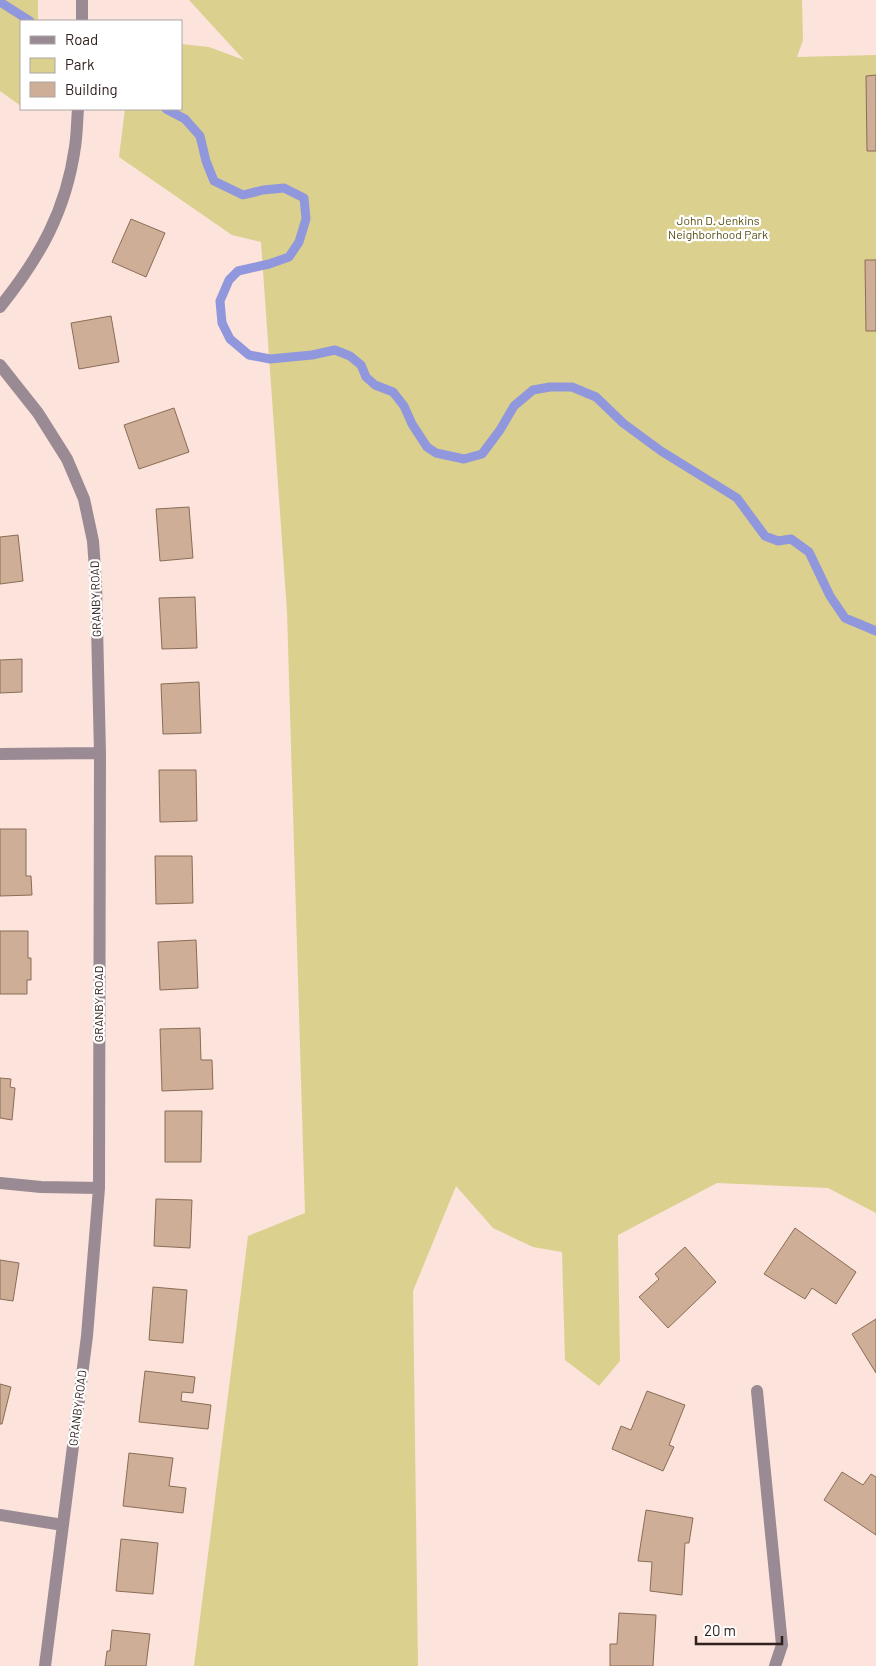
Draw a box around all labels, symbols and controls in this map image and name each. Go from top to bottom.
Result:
legend [20,20,182,110]
text: Road [65,30,98,48]
text: Park [65,55,95,73]
text: Building [65,80,118,98]
park label: John D. Jenkins Neighborhood Park [668,213,768,241]
street label: GRANBY ROAD [87,561,103,637]
street label: GRANBY ROAD [91,966,105,1042]
street label: GRANBY ROAD [65,1369,89,1447]
scale bar [696,1614,782,1646]
text: 20 m [704,1621,736,1639]

